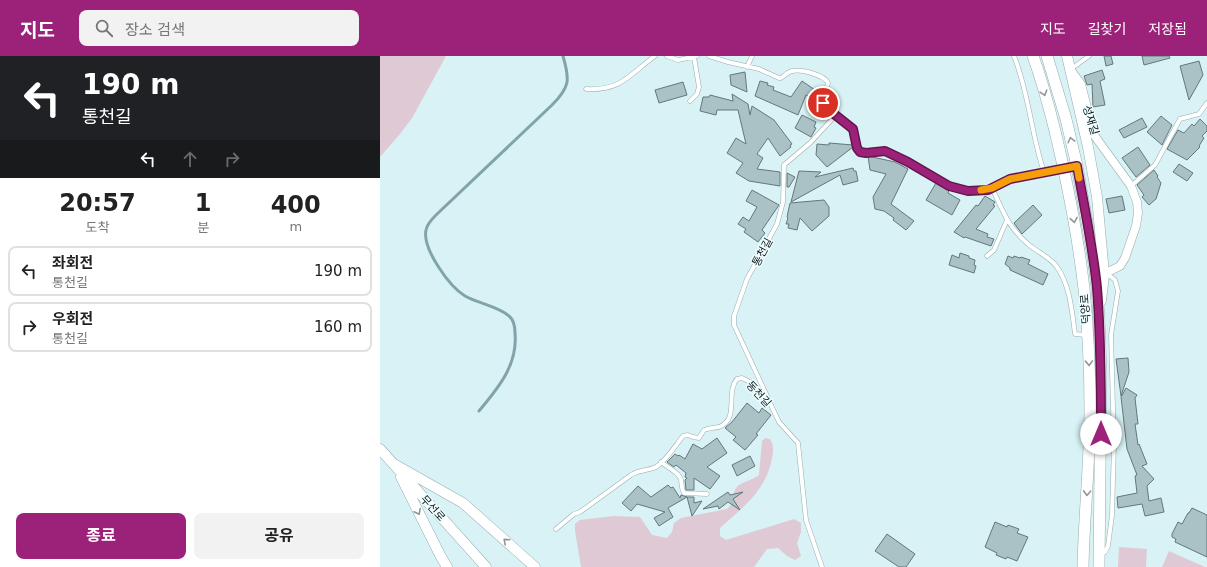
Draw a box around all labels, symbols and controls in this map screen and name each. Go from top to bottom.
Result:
search box [79,10,359,46]
icon: search [93,17,115,39]
text: 지도 [20,19,55,41]
text: 장소 검색 [125,21,185,39]
text: 지도 [1040,21,1066,37]
text: 길찾기 [1088,21,1126,37]
text: 저장됨 [1148,21,1187,37]
text: 190 m [82,68,179,101]
icon: left [16,72,68,124]
pin [806,86,840,120]
one-way arrow [1039,89,1048,96]
icon: arrive [812,92,834,114]
street label: 성재길 [1080,104,1101,137]
text: 통천길 [82,106,132,127]
one-way arrow [1067,137,1076,144]
icon: left [137,148,159,170]
icon: ahead [179,148,201,170]
icon: right [221,148,243,170]
text: 20:57 [59,189,136,217]
text: 1 [195,189,211,217]
text: 400 [271,191,321,219]
one-way arrow [1069,217,1077,223]
text: m [289,219,302,234]
text: 도착 [85,220,109,235]
text: 분 [197,220,209,235]
street label: 통천길 [750,236,775,269]
text: 좌회전 [52,254,93,272]
icon: left [18,260,40,282]
text: 190 m [314,262,362,280]
text: 통천길 [52,275,88,290]
street label: 덕양로 [1078,293,1093,325]
text: 우회전 [52,310,93,328]
icon: right [18,316,40,338]
text: 160 m [314,318,362,336]
text: 통천길 [52,331,88,346]
one-way arrow [1084,360,1093,366]
street label: 동천길 [744,379,774,410]
position arrow [1080,413,1122,455]
one-way arrow [1083,490,1091,496]
street label: 무선로 [418,493,448,524]
one-way arrow [413,507,421,515]
button: 종료 [16,513,186,559]
button: 공유 [194,513,364,559]
one-way arrow [503,538,511,546]

